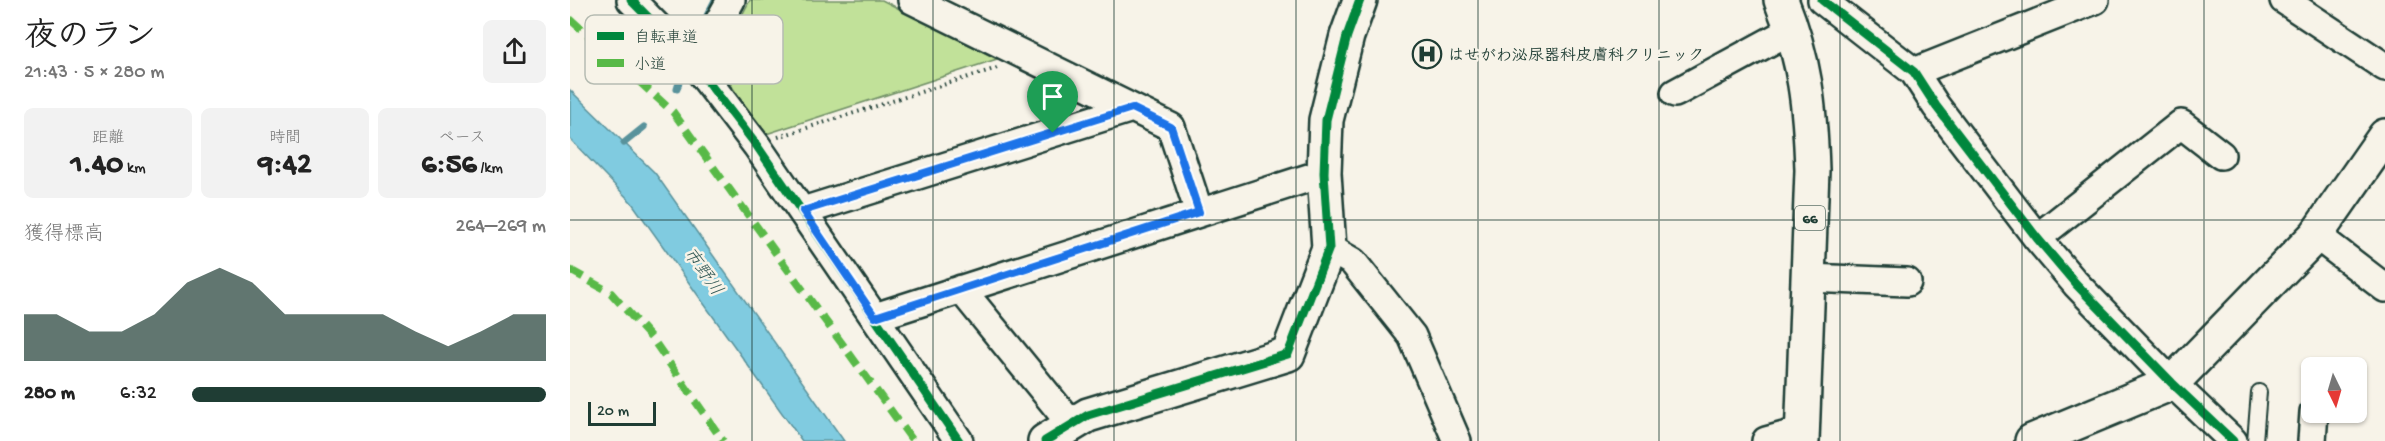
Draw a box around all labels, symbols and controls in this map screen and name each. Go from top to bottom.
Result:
legend [585,15,783,84]
text: 夜のラン [24,20,156,58]
button: share [483,20,546,83]
text: 自転車道 [634,28,698,49]
hospital icon: はせがわ泌尿器科皮膚科クリニック [1411,38,1443,70]
place label: はせがわ泌尿器科皮膚科クリニック [1448,46,1704,67]
text: 小道 [634,56,666,76]
text: 21:43 · 5 × 280 m [24,62,164,85]
pin [1027,71,1078,133]
icon: arrive [1036,80,1069,113]
text: 距離 [92,130,124,149]
text: 時間 [269,130,301,149]
text: ペース [438,130,486,149]
text: 1.40 [70,149,123,184]
text: 9:42 [258,149,312,184]
text: 6:56 [421,149,477,184]
text: km [123,160,146,179]
text: /km [477,160,503,179]
road number: 66 [1795,206,1825,230]
text: 264–269 m [455,216,546,239]
text: 獲得標高 [24,224,104,247]
water label: 市野川 [678,244,727,301]
north arrow [2301,357,2367,423]
map controls [2301,357,2367,423]
text: 280 m [24,383,75,406]
text: 6:32 [120,383,157,406]
scale bar [588,399,656,426]
text: 20 m [597,403,629,422]

